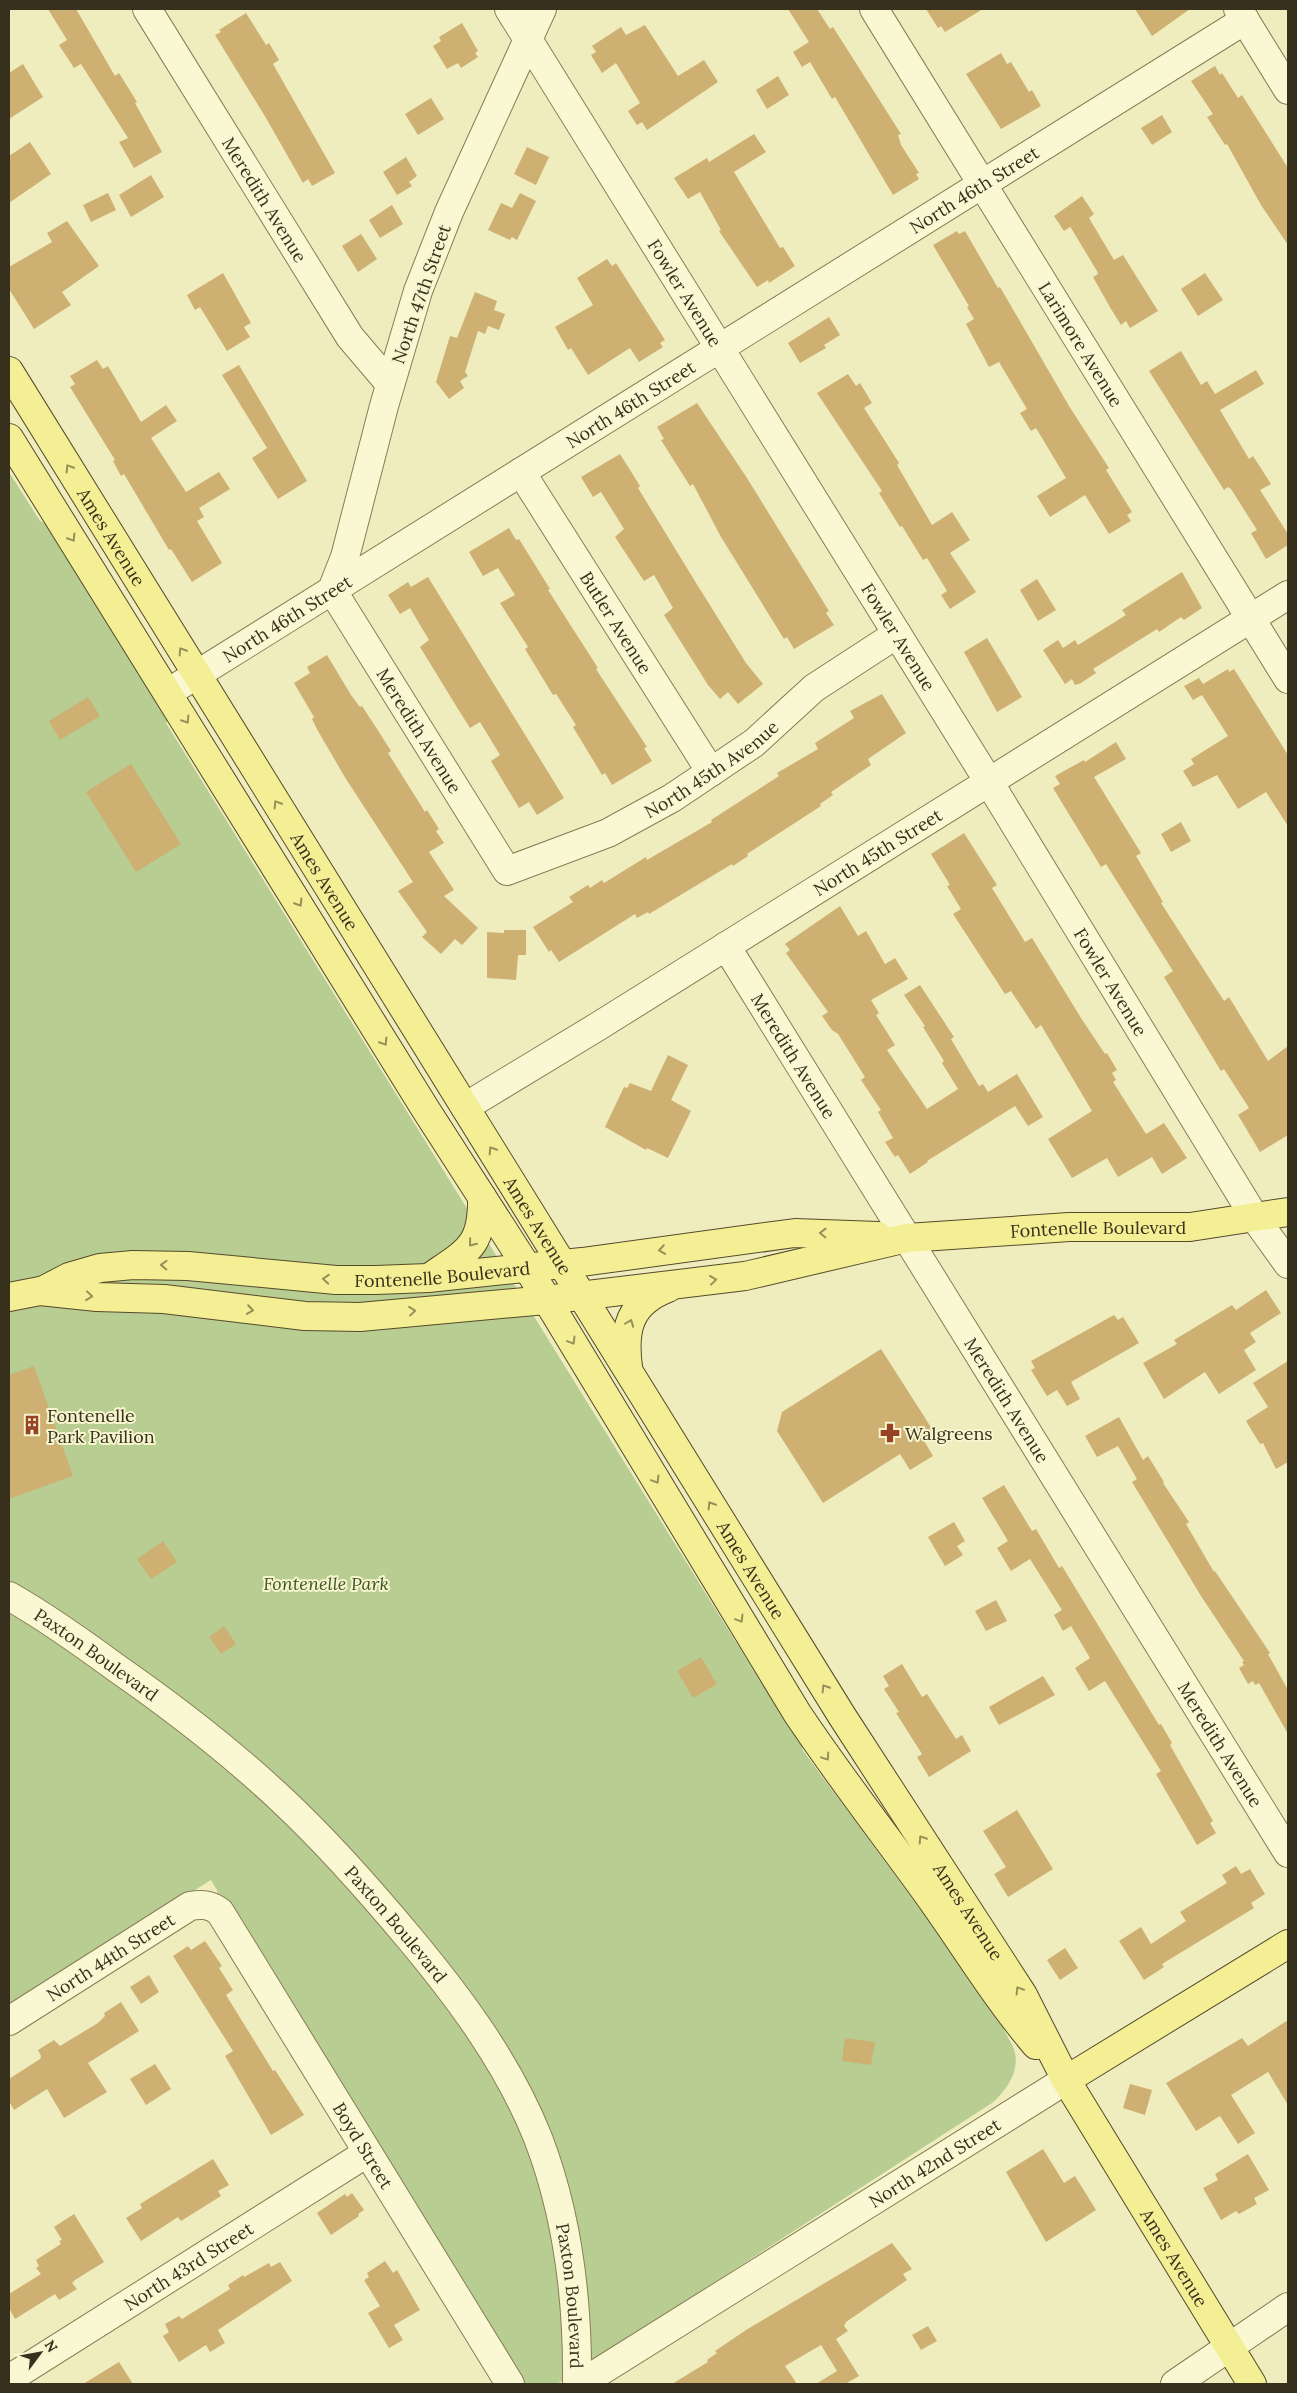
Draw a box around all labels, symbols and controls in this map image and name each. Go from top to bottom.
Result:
street label: Meredith Avenue [217,133,312,267]
street label: North 46th Street [905,140,1043,238]
street label: North 47th Street [386,221,456,367]
street label: Fowler Avenue [643,235,727,351]
street label: Larimore Avenue [1034,277,1129,411]
street label: North 46th Street [561,355,699,453]
one-way arrow [66,464,75,474]
street label: Ames Avenue [72,483,151,590]
one-way arrow [66,533,75,542]
street label: Butler Avenue [575,567,657,678]
street label: North 46th Street [218,569,356,667]
street label: Fowler Avenue [857,579,941,695]
one-way arrow [179,647,189,656]
street label: Meredith Avenue [372,664,467,798]
one-way arrow [180,715,189,724]
street label: North 45th Avenue [640,715,783,823]
one-way arrow [274,800,283,809]
street label: North 45th Street [809,803,946,901]
street label: Ames Avenue [285,827,364,935]
one-way arrow [293,898,302,907]
street label: Fowler Avenue [1069,923,1153,1040]
street label: Meredith Avenue [746,989,842,1123]
one-way arrow [378,1036,388,1045]
one-way arrow [488,1147,498,1156]
street label: Ames Avenue [499,1171,577,1279]
street label: Fontenelle Boulevard [1009,1216,1186,1242]
one-way arrow [819,1228,827,1239]
one-way arrow [470,1237,478,1246]
one-way arrow [657,1244,665,1255]
street label: Fontenelle Boulevard [354,1256,532,1292]
one-way arrow [160,1259,168,1270]
one-way arrow [322,1274,330,1285]
one-way arrow [709,1275,717,1286]
one-way arrow [85,1290,93,1301]
one-way arrow [246,1305,255,1315]
one-way arrow [409,1306,417,1317]
one-way arrow [624,1320,634,1328]
street label: Meredith Avenue [960,1333,1055,1467]
one-way arrow [565,1336,575,1345]
place label: Fontenelle Park Pavilion [47,1404,155,1448]
building icon: Fontenelle Park Pavilion [21,1414,43,1436]
pharmacy icon: Walgreens [879,1422,901,1444]
place label: Walgreens [905,1422,993,1445]
one-way arrow [649,1475,659,1484]
one-way arrow [708,1501,718,1510]
street label: Ames Avenue [712,1515,791,1623]
park label: Fontenelle Park [263,1572,389,1595]
street label: Paxton Boulevard [30,1603,163,1706]
one-way arrow [733,1614,743,1623]
street label: Meredith Avenue [1173,1677,1268,1811]
one-way arrow [821,1684,831,1693]
one-way arrow [820,1751,829,1761]
one-way arrow [918,1835,928,1844]
street label: Ames Avenue [928,1858,1009,1965]
street label: Paxton Boulevard [340,1860,452,1987]
street label: North 44th Street [42,1907,179,2006]
one-way arrow [1016,1987,1026,1996]
street label: Boyd Street [328,2098,399,2193]
street label: North 42nd Street [864,2112,1005,2212]
street label: Ames Avenue [1135,2203,1214,2311]
street label: North 43rd Street [119,2216,257,2315]
street label: Paxton Boulevard [551,2221,589,2369]
north arrow [15,2328,65,2378]
text: N [41,2337,62,2356]

